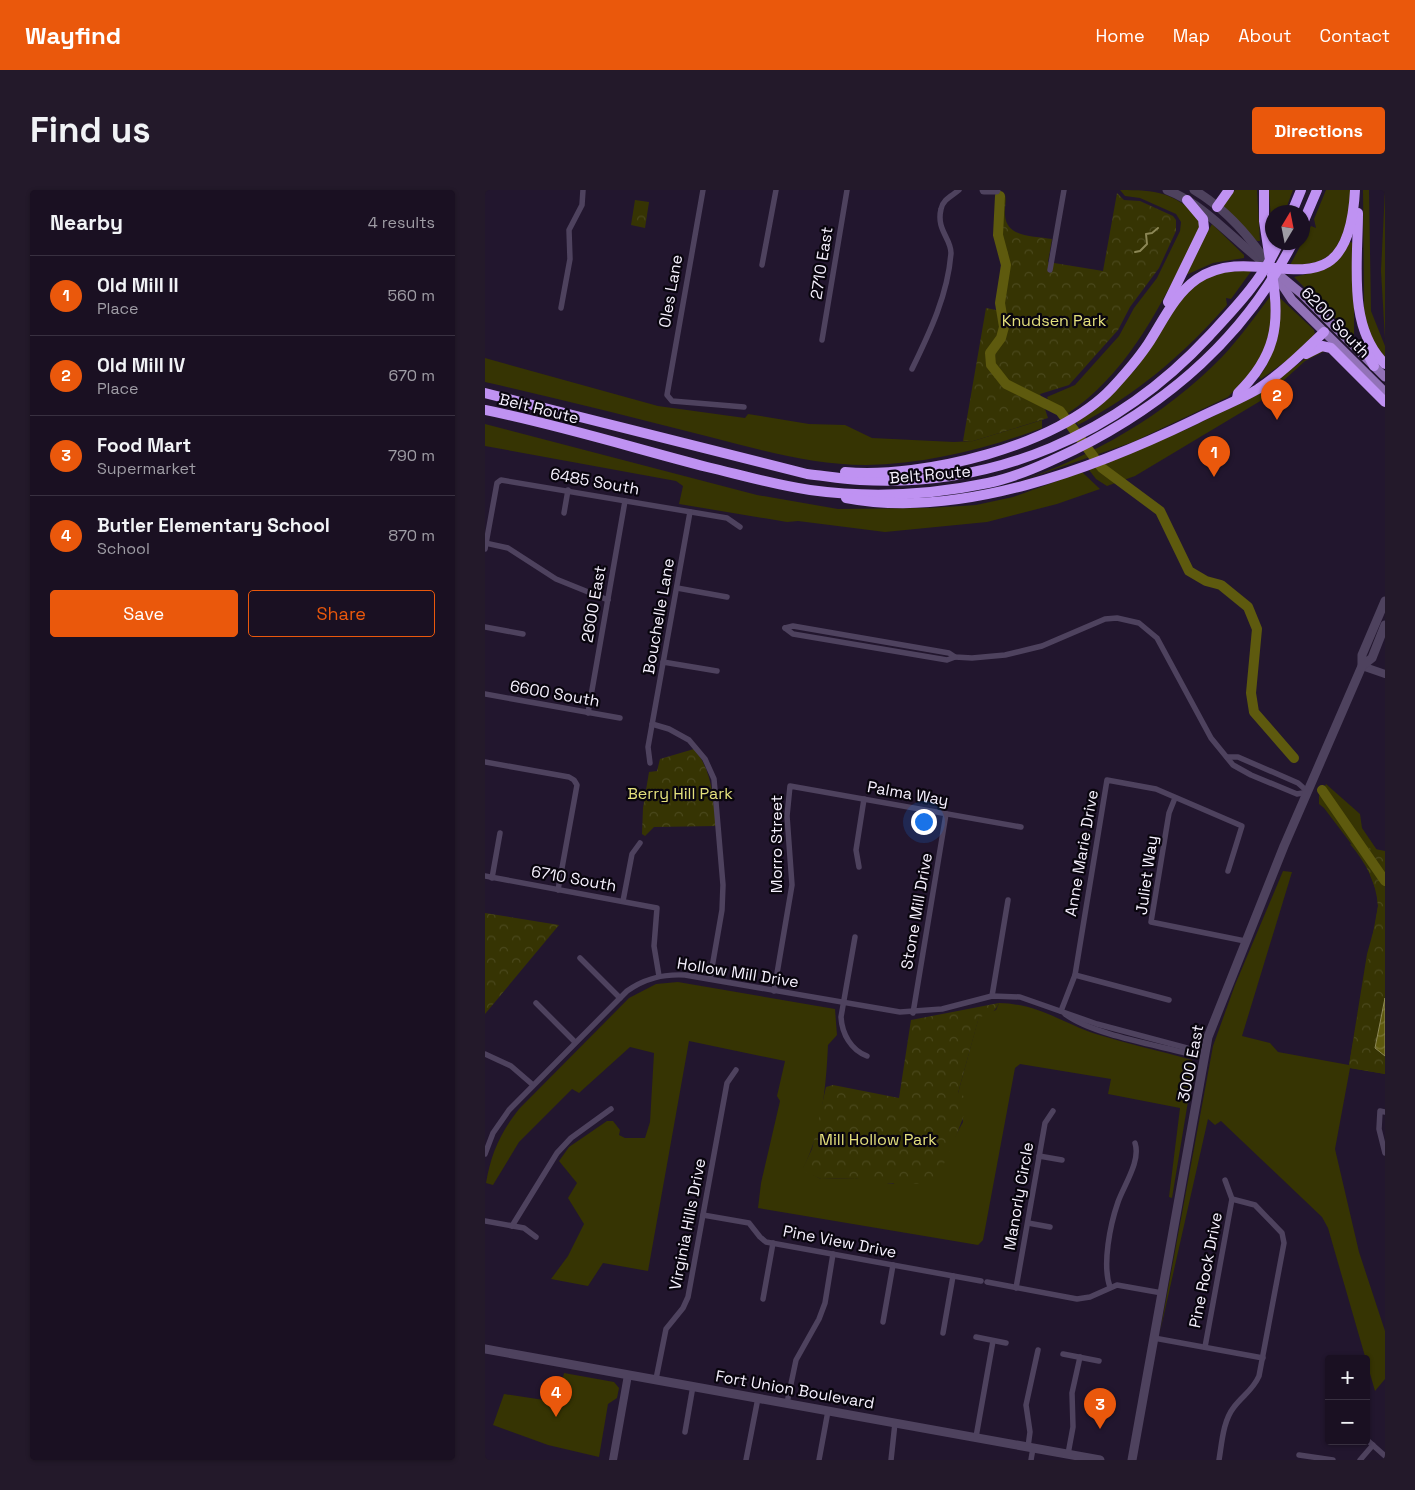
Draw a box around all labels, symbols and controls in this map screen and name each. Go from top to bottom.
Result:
text: Wayfind [25,20,121,51]
text: Home [1096,24,1145,47]
text: Map [1173,24,1210,47]
text: About [1238,24,1292,47]
text: Contact [1320,24,1390,47]
button: Directions [1252,107,1385,154]
text: Find us [30,108,151,152]
north arrow [1265,205,1310,250]
text: Nearby [50,209,123,236]
text: 4 results [368,212,435,233]
street label: 2710 East [805,225,838,301]
street label: Oles Lane [654,253,687,329]
text: Old Mill II [97,273,179,298]
street label: 6200 South [1297,282,1375,362]
text: 1 [62,285,70,306]
text: 560 m [387,285,435,306]
text: Place [97,298,139,319]
park label: Knudsen Park [1002,310,1107,331]
text: Old Mill IV [97,353,185,378]
text: 2 [61,365,71,386]
text: 670 m [388,365,435,386]
text: Place [97,378,139,399]
pin: 2 [1261,379,1293,420]
street label: Belt Route [497,388,581,429]
text: Food Mart [97,433,191,458]
pin: 1 [1198,436,1230,477]
text: 3 [61,445,71,466]
text: 790 m [388,445,435,466]
text: Supermarket [97,458,196,479]
street label: Belt Route [888,460,972,489]
street label: 6485 South [549,463,641,500]
text: Butler Elementary School [97,513,330,538]
text: 4 [61,525,71,546]
text: 870 m [388,525,435,546]
text: School [97,538,150,559]
street label: Bouchelle Lane [638,556,679,676]
street label: 2600 East [576,564,611,644]
button: Save [50,590,238,637]
button: Share [248,590,435,637]
street label: 6600 South [508,675,601,712]
street label: Palma Way [866,776,950,811]
park label: Berry Hill Park [627,783,733,804]
street label: Anne Marie Drive [1060,788,1103,918]
street label: Morro Street [766,795,787,893]
your location [911,809,937,835]
street label: Juliet Way [1131,834,1162,916]
street label: Stone Mill Drive [896,851,937,971]
street label: 6710 South [530,861,618,896]
street label: Hollow Mill Drive [676,953,800,992]
street label: 3000 East [1173,1023,1208,1104]
park label: Mill Hollow Park [819,1129,937,1150]
street label: Manorly Circle [999,1140,1038,1252]
street label: Virginia Hills Drive [664,1156,711,1292]
street label: Pine Rock Drive [1184,1210,1227,1330]
street label: Pine View Drive [781,1220,898,1263]
map controls [1325,1355,1370,1445]
button: + [1325,1355,1370,1400]
street label: Fort Union Boulevard [714,1365,876,1414]
pin: 4 [540,1376,572,1417]
pin: 3 [1084,1388,1116,1429]
button: − [1325,1400,1370,1445]

